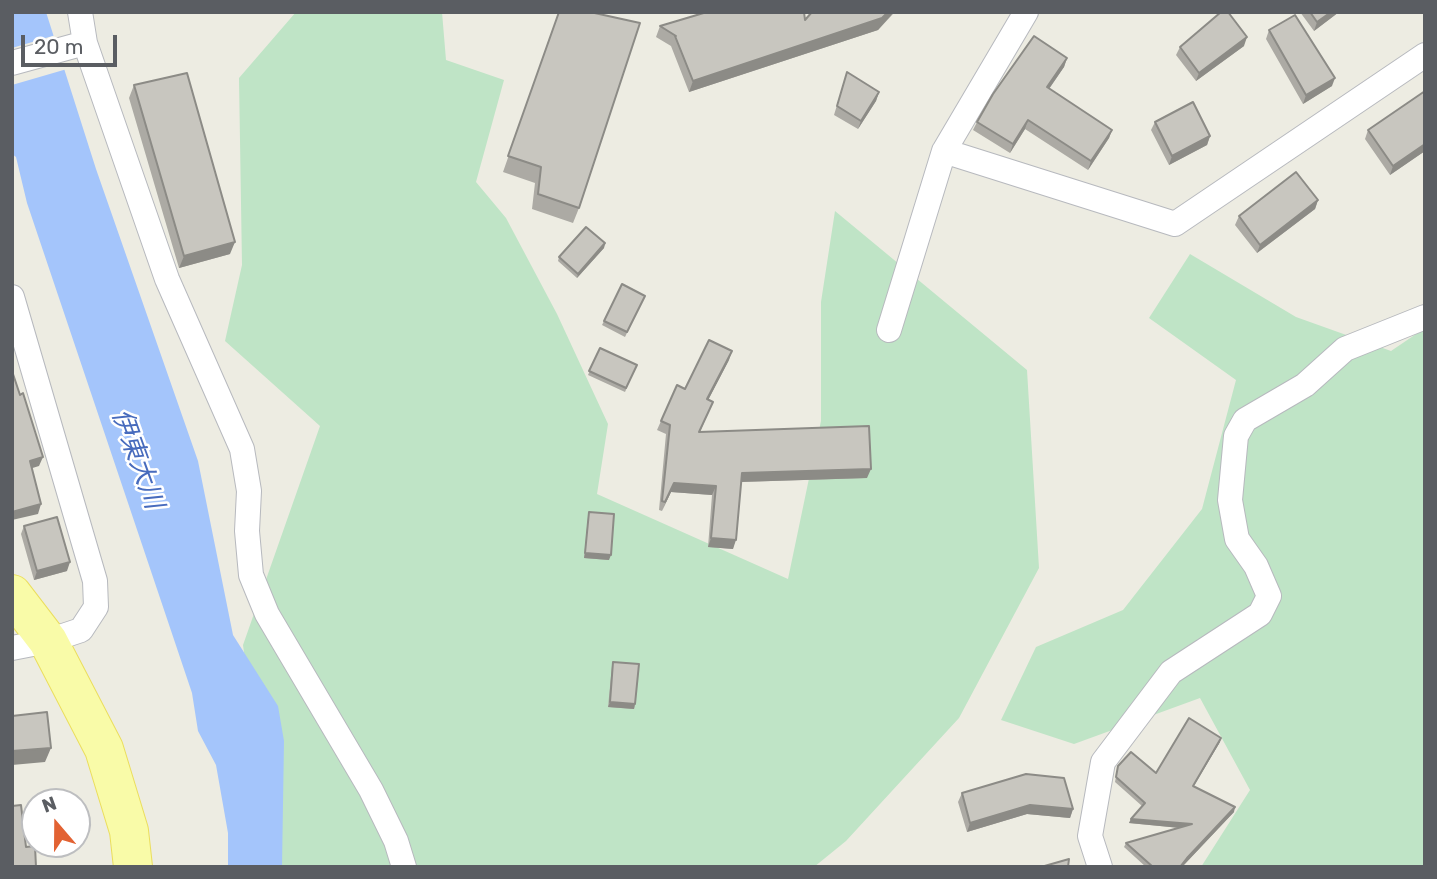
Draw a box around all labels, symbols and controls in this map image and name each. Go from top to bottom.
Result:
scale bar [24,21,121,65]
text: 20 m [34,34,83,59]
water label: 伊東大川 [105,405,169,513]
north arrow [21,788,91,858]
text: N [39,792,60,818]

